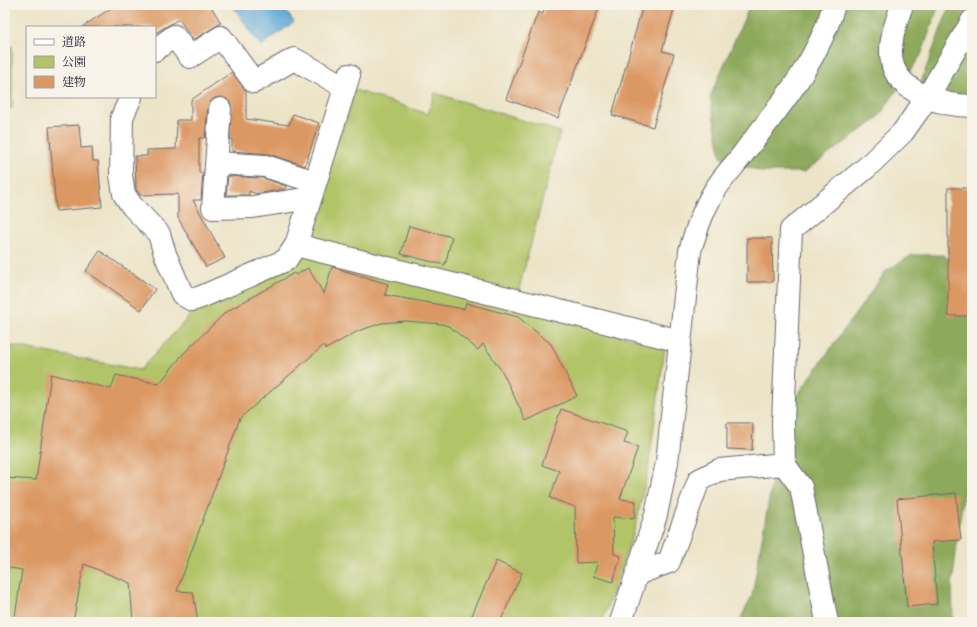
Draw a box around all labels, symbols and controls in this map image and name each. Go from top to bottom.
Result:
legend [26,26,156,98]
text: 道路 [62,35,86,50]
text: 公園 [62,55,86,70]
text: 建物 [62,75,86,90]

